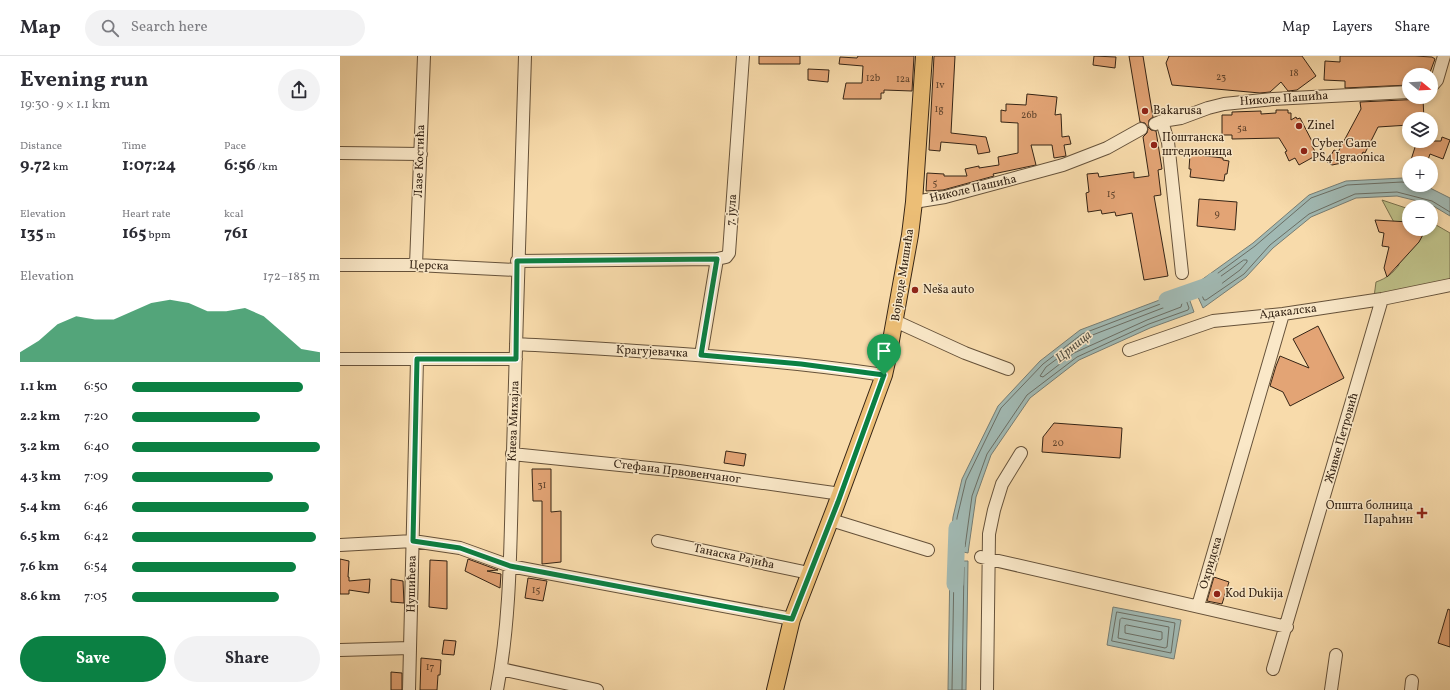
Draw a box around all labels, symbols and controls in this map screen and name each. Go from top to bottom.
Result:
search box [85,10,365,46]
text: Map [20,15,61,41]
icon: search [99,17,121,39]
text: Search here [131,17,208,38]
text: Map [1282,18,1310,37]
text: Layers [1332,18,1372,37]
text: Share [1394,18,1430,37]
text: Evening run [20,65,149,96]
house number: 18 [1290,66,1298,80]
north arrow [1402,68,1438,104]
map controls [1402,68,1438,236]
button: share [278,69,320,111]
house number: 23 [1216,70,1226,84]
house number: 12b [866,71,881,85]
house number: 12a [896,72,910,86]
house number: 1v [935,78,945,92]
street label: Николе Пашића [1239,88,1329,110]
text: 19:30 · 9 × 1.1 km [20,96,110,114]
house number: 1g [935,102,944,116]
place label: Bakarusa [1153,103,1202,119]
marker: Bakarusa [1140,106,1150,116]
house number: 26b [1021,108,1037,122]
button: layers [1402,112,1438,148]
place label: Zinel [1307,118,1335,134]
house number: 5a [1237,121,1247,135]
marker: Zinel [1294,121,1304,131]
street label: Лазе Костића [411,124,429,198]
place label: Поштанска штедионица [1162,130,1232,160]
place label: Cyber Game PS4 Igraonica [1312,136,1385,166]
text: Distance [20,139,62,154]
text: Time [122,139,146,154]
text: Pace [224,139,246,154]
marker: Поштанска штедионица [1149,140,1159,150]
marker: Cyber Game PS4 Igraonica [1299,146,1309,156]
text: 9.72 [20,154,51,177]
text: 1:07:24 [122,154,176,177]
text: 6:56 [224,154,256,177]
button: + [1402,156,1438,192]
text: km [51,160,68,175]
text: /km [256,160,278,175]
street label: Николе Пашића [928,171,1018,207]
house number: 5 [933,176,938,190]
house number: 15 [1107,187,1116,201]
street label: 7. јула [723,194,741,226]
button: − [1402,200,1438,236]
text: Elevation [20,207,66,222]
text: Heart rate [122,207,171,222]
text: kcal [224,207,244,222]
house number: 9 [1214,207,1220,221]
text: 135 [20,222,44,245]
text: 165 [122,222,146,245]
text: 761 [224,222,248,245]
text: m [44,228,56,243]
text: bpm [146,228,171,243]
street label: Војводе Мишића [888,228,918,322]
street label: Церска [409,257,449,275]
text: Elevation [20,268,74,286]
text: 172–185 m [263,268,320,286]
place label: Neša auto [923,282,974,298]
marker: Neša auto [910,285,920,295]
street label: Адакалска [1258,301,1318,323]
water label: Црница [1052,327,1096,367]
pin [867,334,901,375]
icon: arrive [873,340,895,362]
street label: Крагујевачка [616,342,688,362]
text: 1.1 km [20,378,57,396]
text: 6:50 [84,378,107,396]
street label: Кнеза Михајла [505,380,523,462]
street label: Живке Петровић [1321,391,1363,485]
text: 2.2 km [20,408,60,426]
text: 7:20 [84,408,108,426]
house number: 20 [1052,436,1064,450]
text: 3.2 km [20,438,60,456]
text: 6:40 [84,438,109,456]
street label: Стефана Првовенчаног [613,456,742,488]
text: 4.3 km [20,468,61,486]
text: 7:09 [84,468,108,486]
house number: 31 [537,478,547,492]
text: 5.4 km [20,498,61,516]
text: 6:46 [84,498,108,516]
place label: Општа болница Параћин [1326,498,1413,528]
marker: Општа болница Параћин [1416,507,1428,519]
text: 6.5 km [20,528,60,546]
text: 6:42 [84,528,108,546]
street label: Охридска [1196,535,1226,591]
street label: Танаска Рајића [692,541,776,573]
street label: Нушићева [404,555,420,613]
text: 7.6 km [20,558,59,576]
text: 6:54 [84,558,108,576]
house number: 15 [532,583,541,597]
place label: Kod Dukija [1225,586,1283,602]
text: 8.6 km [20,588,61,606]
text: 7:05 [84,588,107,606]
marker: Kod Dukija [1212,589,1222,599]
button: Save [20,636,166,682]
button: Share [174,636,320,682]
house number: 17 [426,660,435,674]

